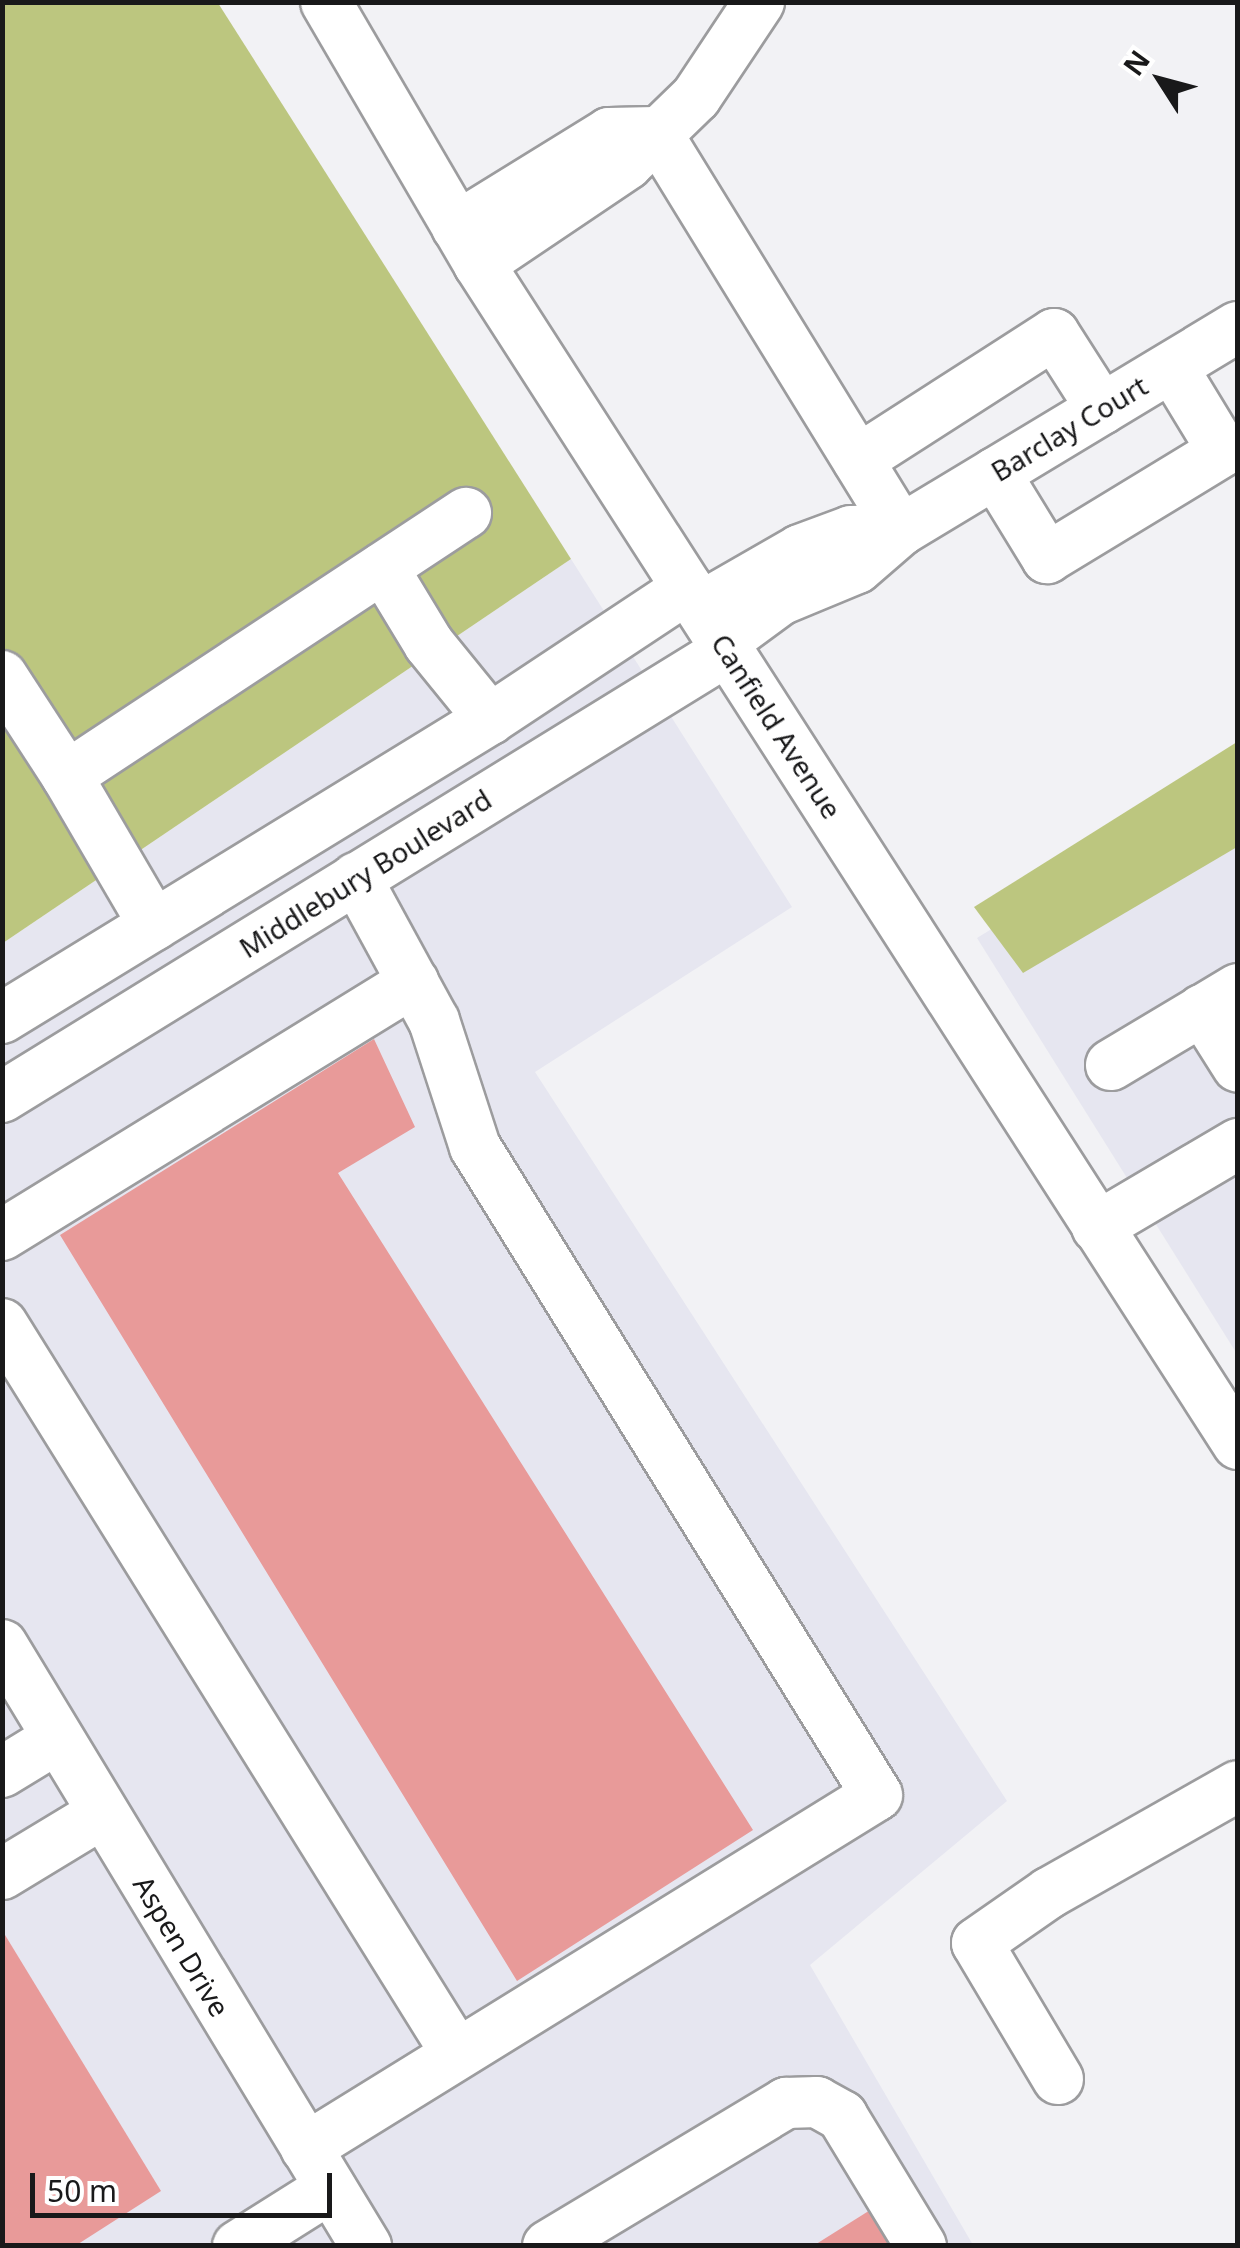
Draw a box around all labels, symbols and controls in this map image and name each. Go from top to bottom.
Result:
north arrow [1110,30,1210,130]
text: N [1114,42,1158,83]
street label: Barclay Court [985,368,1153,488]
street label: Canfield Avenue [705,627,849,825]
street label: Middlebury Boulevard [233,782,497,964]
street label: Aspen Drive [127,1870,237,2022]
scale bar [35,2153,338,2215]
text: 50 m [47,2170,117,2211]

